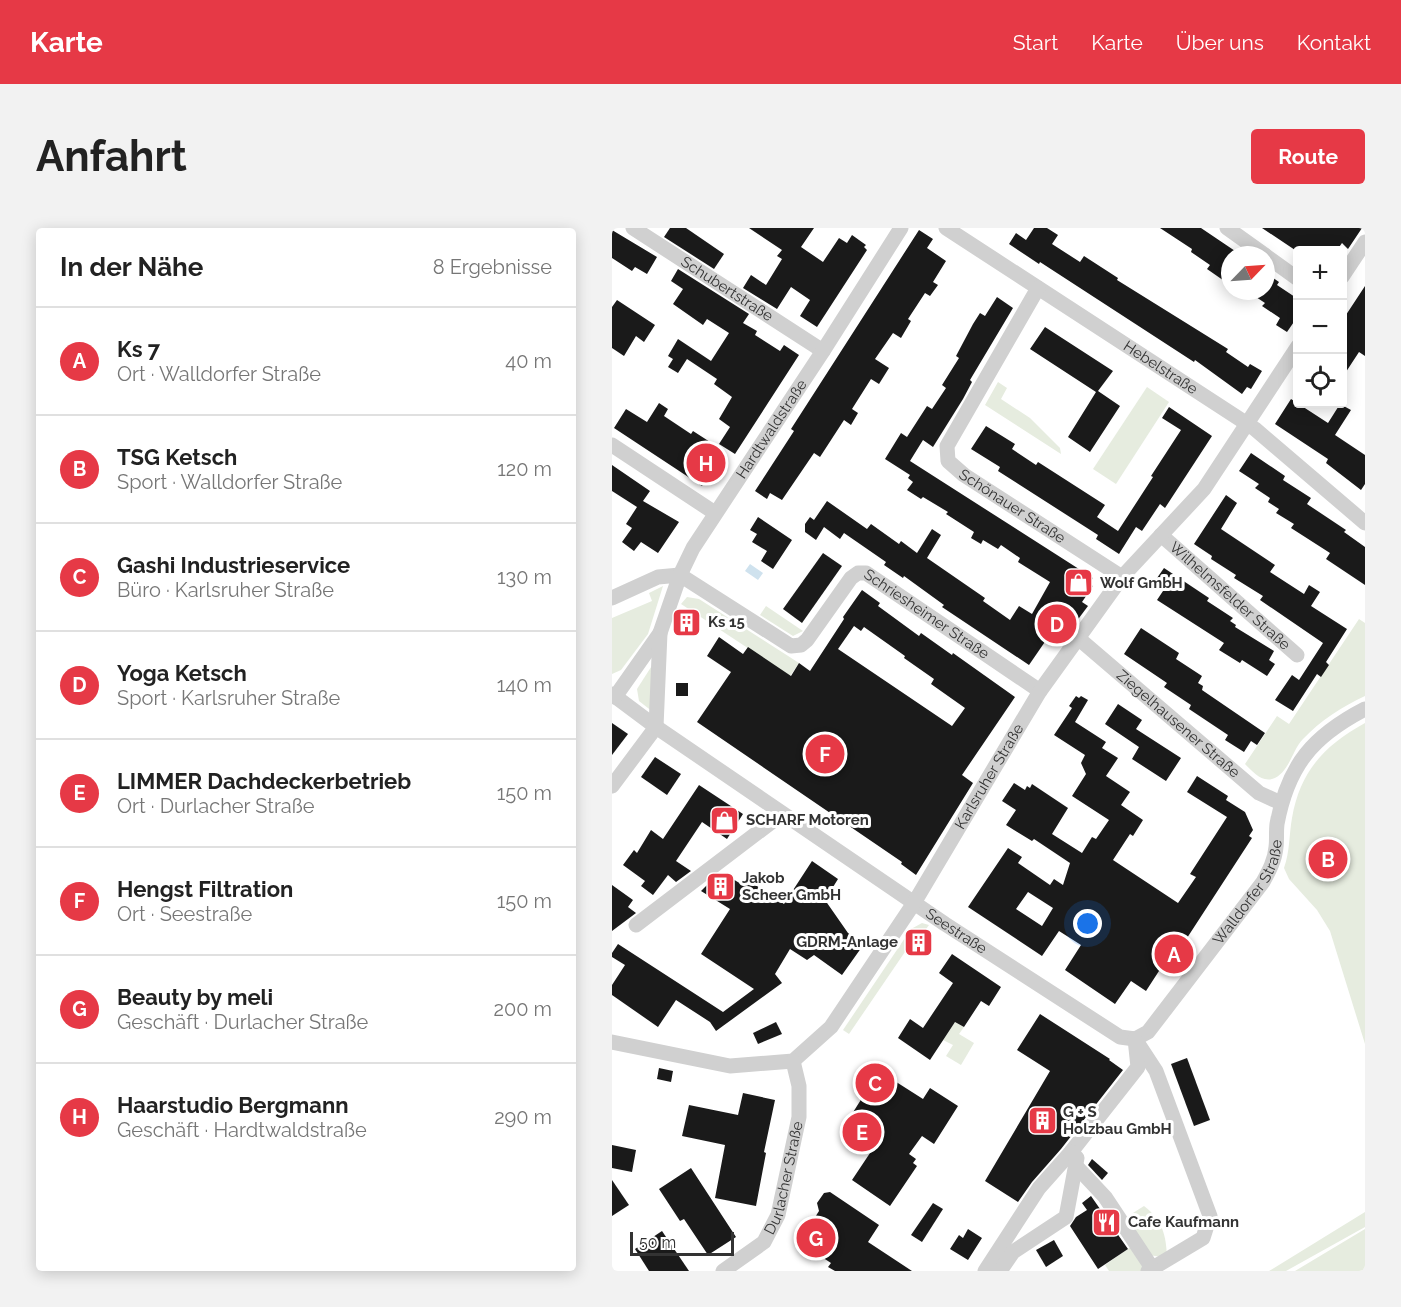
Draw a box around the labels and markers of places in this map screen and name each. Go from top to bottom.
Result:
pin: H [686,440,725,486]
shop icon: Wolf GmbH [1063,567,1095,599]
place label: Wolf GmbH [1100,574,1183,592]
pin: D [1038,602,1076,646]
building icon: Ks 15 [671,606,703,638]
place label: Ks 15 [708,613,745,631]
pin: F [806,732,844,776]
shop icon: SCHARF Motoren [709,804,741,836]
place label: SCHARF Motoren [746,811,869,829]
pin: B [1308,836,1348,882]
place label: Jakob Scheer GmbH [742,869,841,904]
building icon: Jakob Scheer GmbH [705,871,737,903]
building icon: GDRM-Anlage [903,926,935,958]
pin: A [1154,932,1194,976]
place label: GDRM-Anlage [796,933,898,951]
pin: C [856,1060,894,1106]
place label: G + S Holzbau GmbH [1063,1103,1172,1138]
building icon: G + S Holzbau GmbH [1026,1105,1058,1137]
pin: E [842,1110,882,1154]
restaurant icon: Cafe Kaufmann [1091,1206,1123,1238]
place label: Cafe Kaufmann [1128,1213,1239,1231]
pin: G [796,1216,836,1260]

